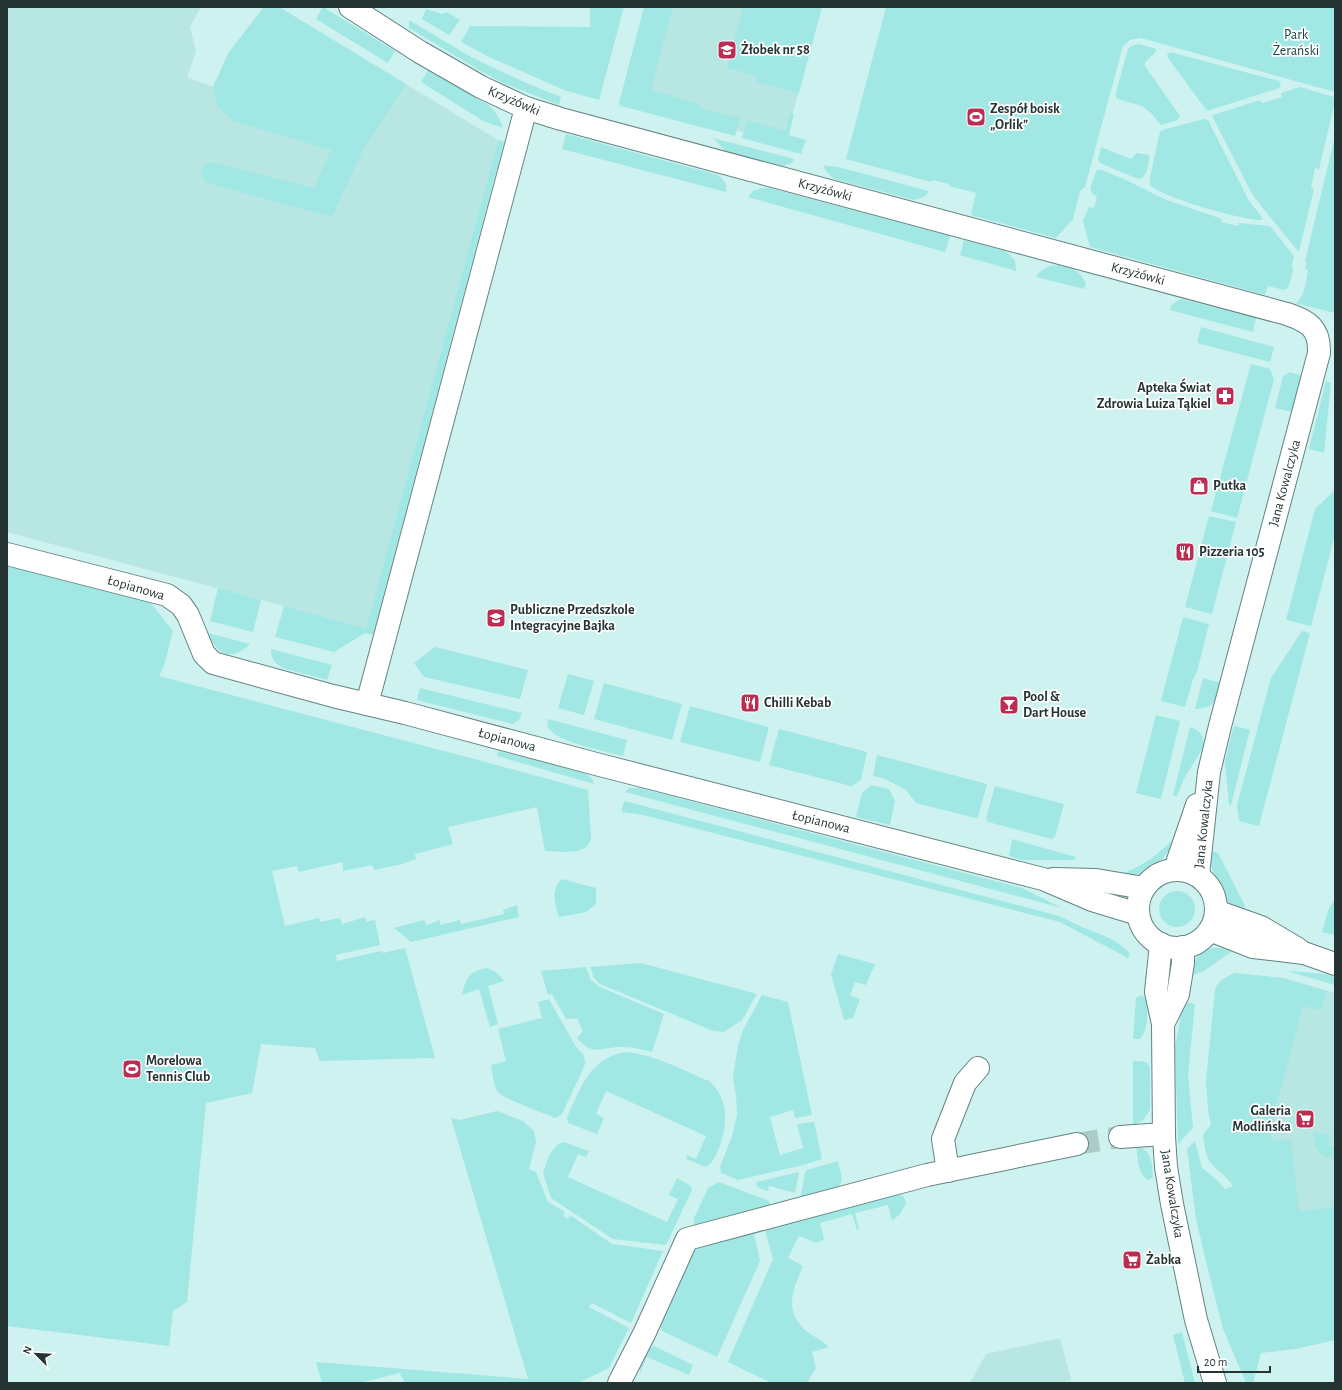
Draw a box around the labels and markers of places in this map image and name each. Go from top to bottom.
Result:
school or university icon: Żłobek nr 58 [716,39,738,61]
place label: Żłobek nr 58 [741,41,810,57]
place label: Zespół boisk „Orlik” [990,102,1060,132]
sports icon: Zespół boisk „Orlik” [965,106,987,128]
place label: Apteka Świat Zdrowia Luiza Tąkiel [1097,378,1211,411]
pharmacy icon: Apteka Świat Zdrowia Luiza Tąkiel [1214,385,1236,407]
shop icon: Putka [1188,475,1210,497]
place label: Putka [1213,479,1246,493]
restaurant icon: Pizzeria 105 [1174,541,1196,563]
place label: Pizzeria 105 [1199,545,1265,559]
place label: Publiczne Przedszkole Integracyjne Bajka [510,603,635,633]
school or university icon: Publiczne Przedszkole Integracyjne Bajka [485,607,507,629]
place label: Pool & Dart House [1023,690,1087,720]
restaurant icon: Chilli Kebab [739,692,761,714]
bar icon: Pool & Dart House [998,694,1020,716]
place label: Chilli Kebab [764,696,831,710]
place label: Morelowa Tennis Club [146,1054,210,1084]
sports icon: Morelowa Tennis Club [121,1058,143,1080]
place label: Galeria Modlińska [1232,1104,1291,1134]
supermarket icon: Galeria Modlińska [1294,1108,1316,1130]
supermarket icon: Żabka [1121,1249,1143,1271]
place label: Żabka [1146,1251,1181,1267]

